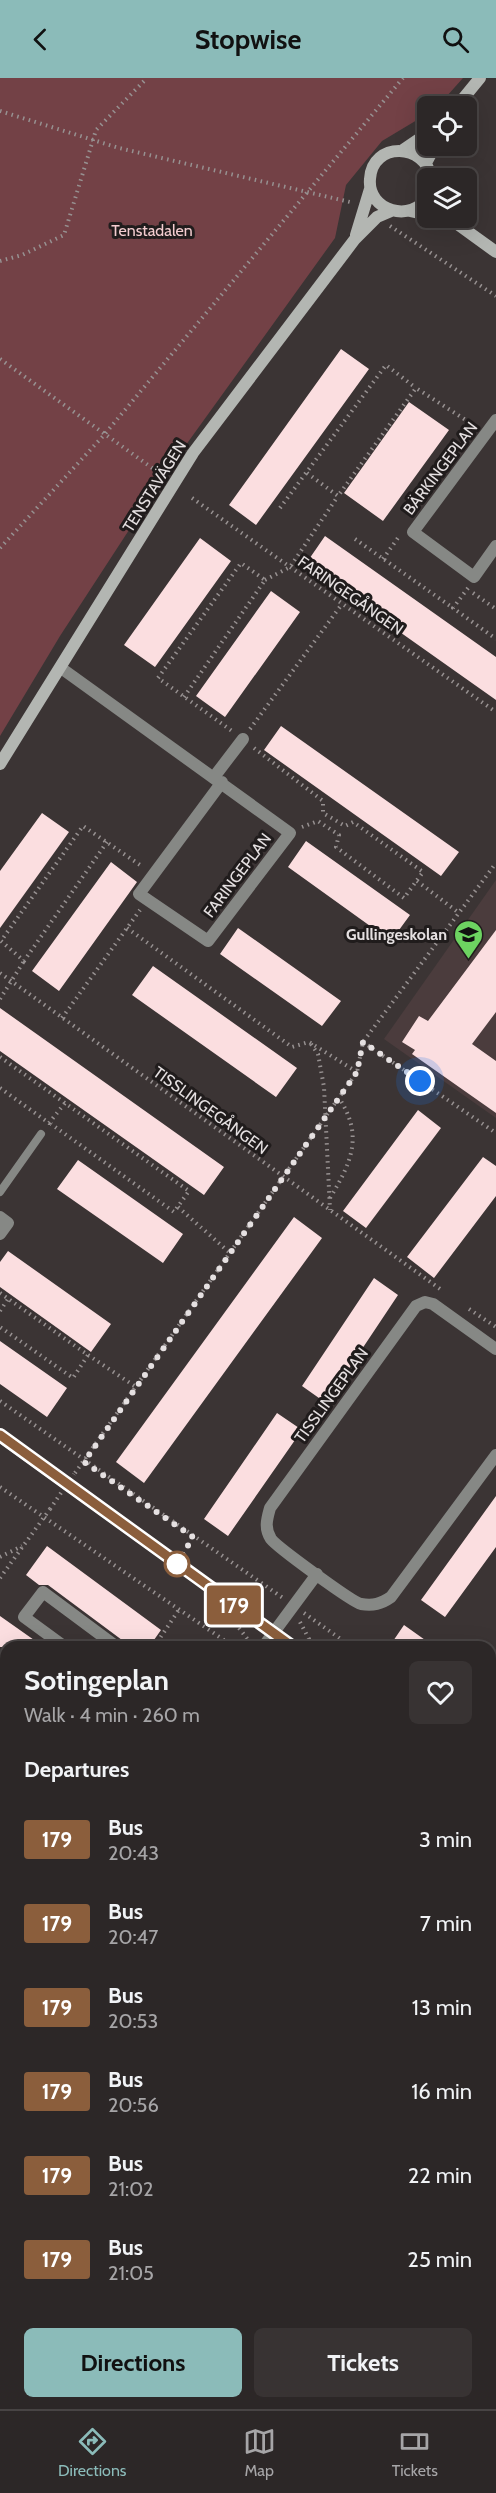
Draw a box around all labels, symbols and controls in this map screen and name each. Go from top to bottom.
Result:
icon: back [24,23,57,56]
text: Stopwise [195,23,301,56]
icon: search [439,23,472,56]
map controls [417,96,477,228]
button: locate [417,96,477,156]
button: layers [417,168,477,228]
park label: Tenstadalen [111,221,193,240]
street label: BÄRKINGEPLAN [399,418,481,518]
street label: TENSTAVÄGEN [119,437,190,536]
street label: FARINGEGÅNGEN [294,552,407,639]
street label: FARINGEPLAN [200,830,275,921]
school or university icon: Gullingeskolan [452,918,484,960]
place label: Gullingeskolan [346,925,447,944]
street label: TISSLINGEGÅNGEN [150,1062,272,1158]
your location [405,1066,435,1096]
street label: TISSLINGEPLAN [291,1344,372,1446]
unlabelled marker [164,1551,190,1577]
line badge: 179 [200,1586,268,1624]
text: 179 [219,1593,249,1618]
button: heart [409,1661,472,1724]
text: Sotingeplan [24,1663,169,1697]
text: Walk · 4 min · 260 m [24,1703,200,1727]
text: Departures [24,1756,129,1783]
text: Bus [108,1814,143,1841]
text: 3 min [419,1826,472,1853]
text: 179 [42,1827,72,1852]
text: 20:43 [108,1841,159,1865]
text: Bus [108,1898,143,1925]
text: 7 min [420,1910,472,1937]
text: 179 [42,1911,72,1936]
text: 20:47 [108,1925,158,1949]
text: Bus [108,1982,143,2009]
text: 13 min [412,1994,472,2021]
text: 179 [42,1995,72,2020]
text: 20:53 [108,2009,158,2033]
text: Bus [108,2066,143,2093]
text: 16 min [411,2078,472,2105]
text: 179 [42,2079,72,2104]
text: 20:56 [108,2093,159,2117]
text: Bus [108,2150,143,2177]
text: 22 min [408,2162,472,2189]
text: 179 [42,2163,72,2188]
text: 21:02 [108,2177,154,2201]
text: Bus [108,2234,143,2261]
text: 25 min [407,2246,472,2273]
text: 179 [42,2247,72,2272]
text: 21:05 [108,2261,154,2285]
button: Directions [24,2328,242,2397]
button: Tickets [254,2328,472,2397]
tab: Directions [58,2425,126,2480]
tab: Map [243,2425,276,2480]
tab: Tickets [392,2425,438,2480]

